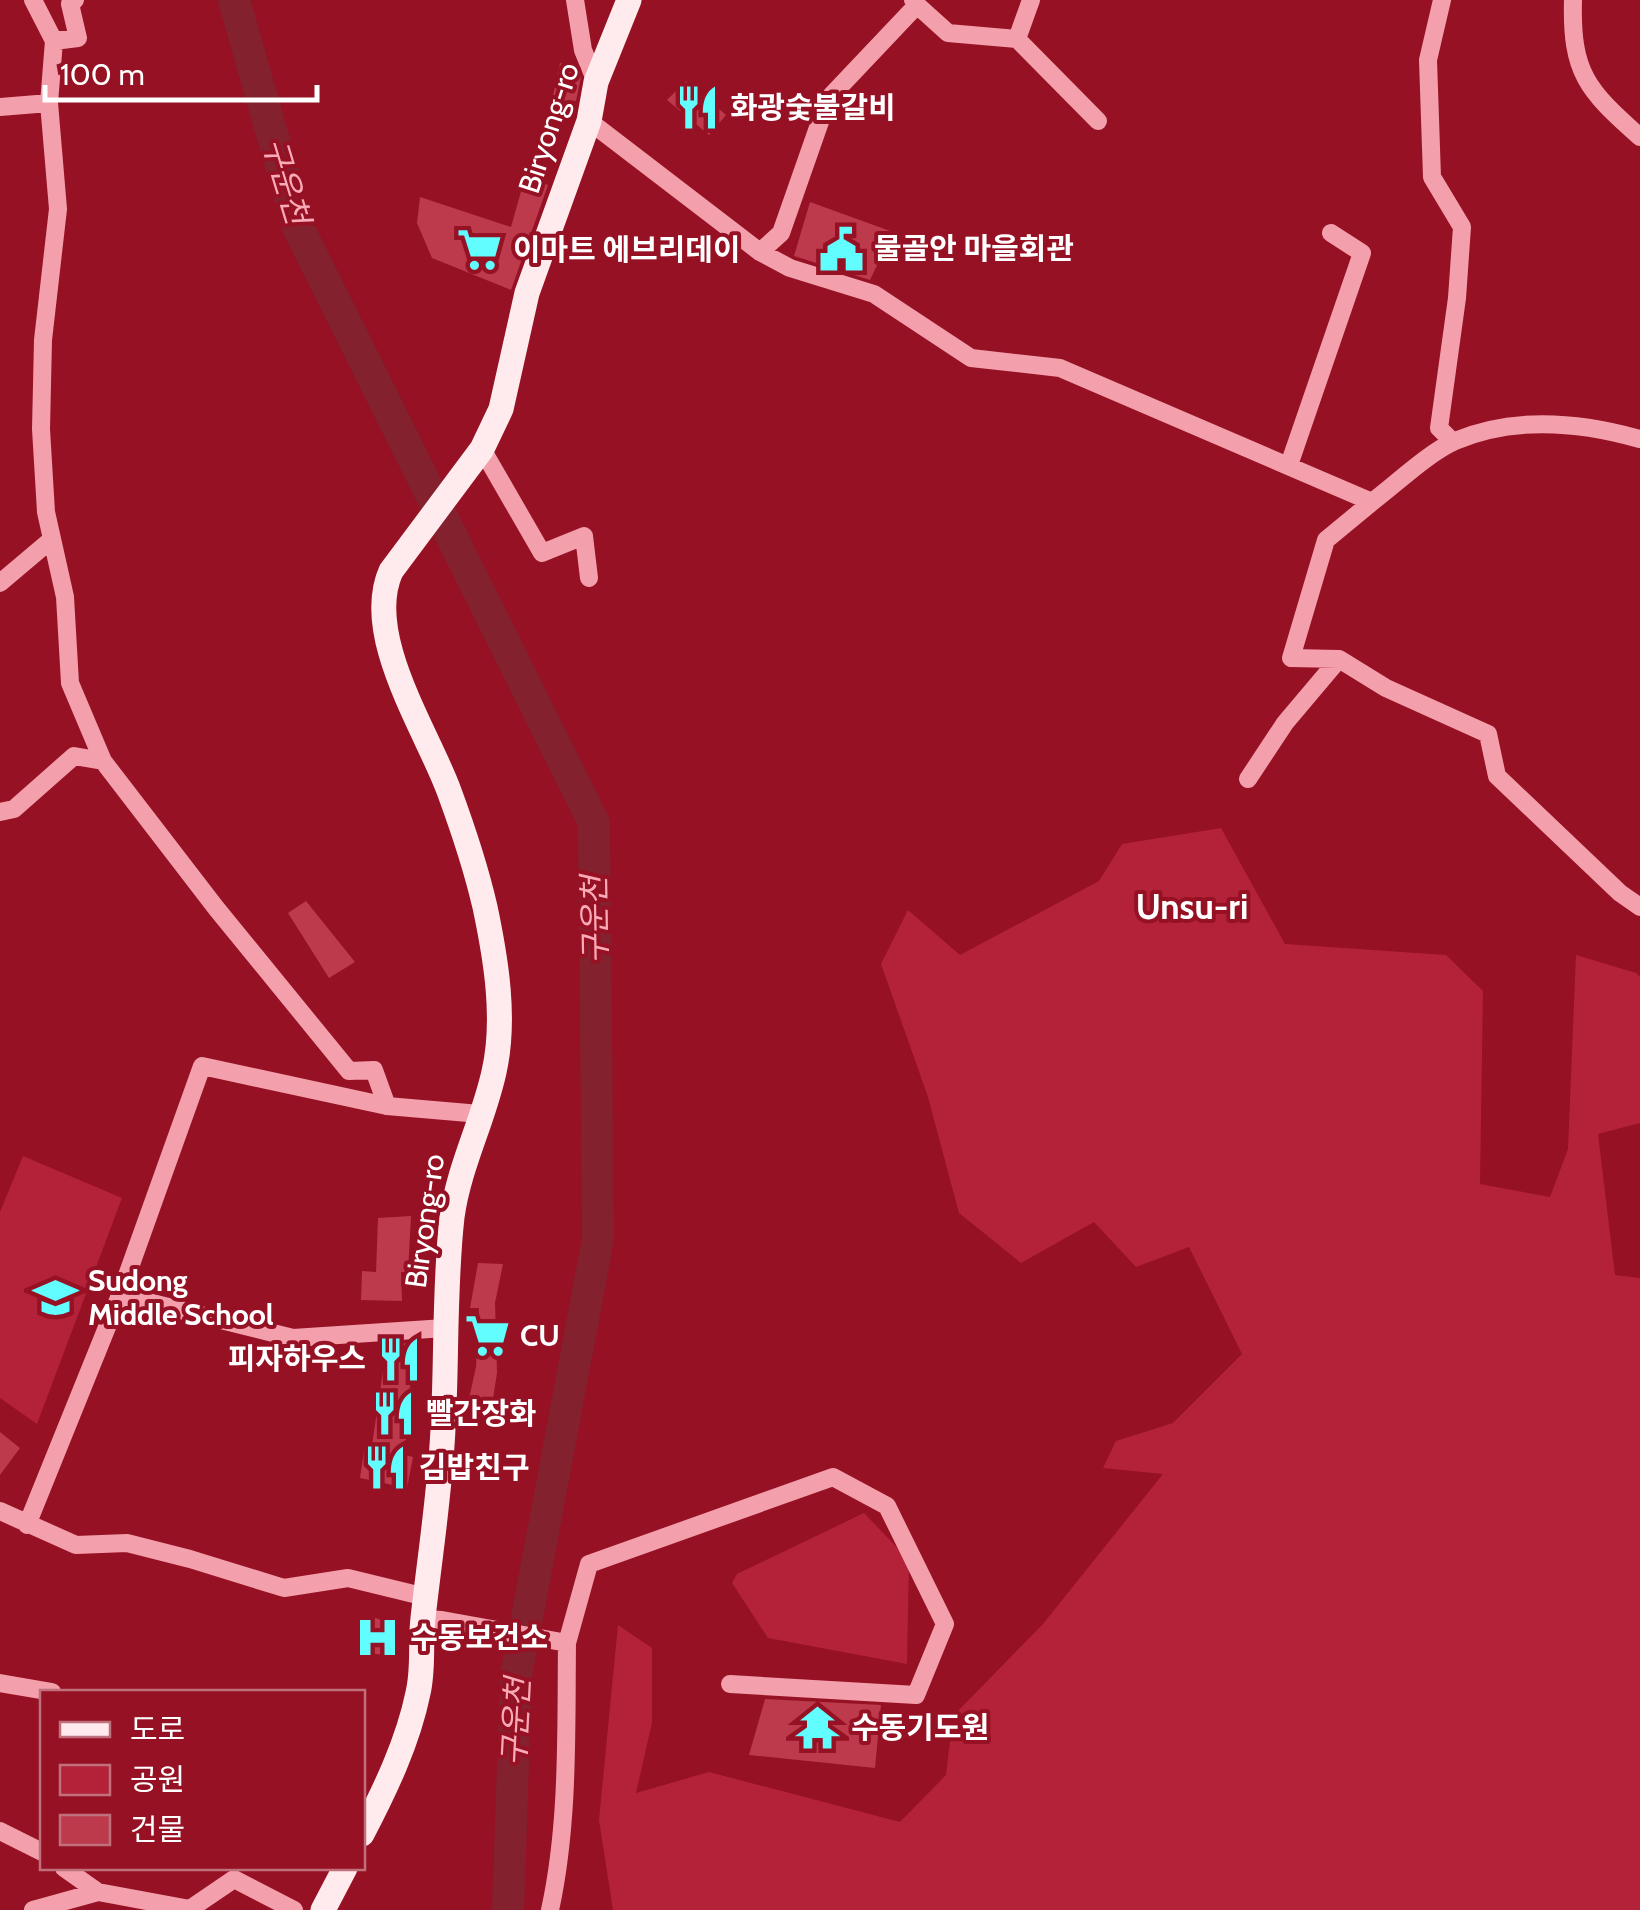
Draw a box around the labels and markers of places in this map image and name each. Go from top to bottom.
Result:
restaurant icon: 화광숯불갈비 [673,84,721,132]
place label: 화광숯불갈비 [730,89,896,126]
public building icon: 물골안 마을회관 [817,225,865,273]
supermarket icon: 이마트 에브리데이 [456,226,504,274]
place label: 물골안 마을회관 [874,230,1074,267]
place label: 이마트 에브리데이 [513,231,741,268]
place label: Sudong Middle School [88,1262,274,1333]
school or university icon: Sudong Middle School [31,1274,79,1322]
supermarket icon: CU [463,1312,511,1360]
place label: CU [520,1317,560,1354]
restaurant icon: 피자하우스 [375,1335,423,1383]
place label: 피자하우스 [228,1340,366,1377]
restaurant icon: 빨간장화 [369,1390,417,1438]
place label: 빨간장화 [426,1395,536,1432]
restaurant icon: 김밥친구 [362,1444,410,1492]
place label: 김밥친구 [419,1449,529,1486]
hospital icon: 수동보건소 [353,1614,401,1662]
place label: 수동보건소 [410,1619,548,1656]
temple icon: 수동기도원 [794,1704,842,1752]
place label: 수동기도원 [851,1709,989,1746]

